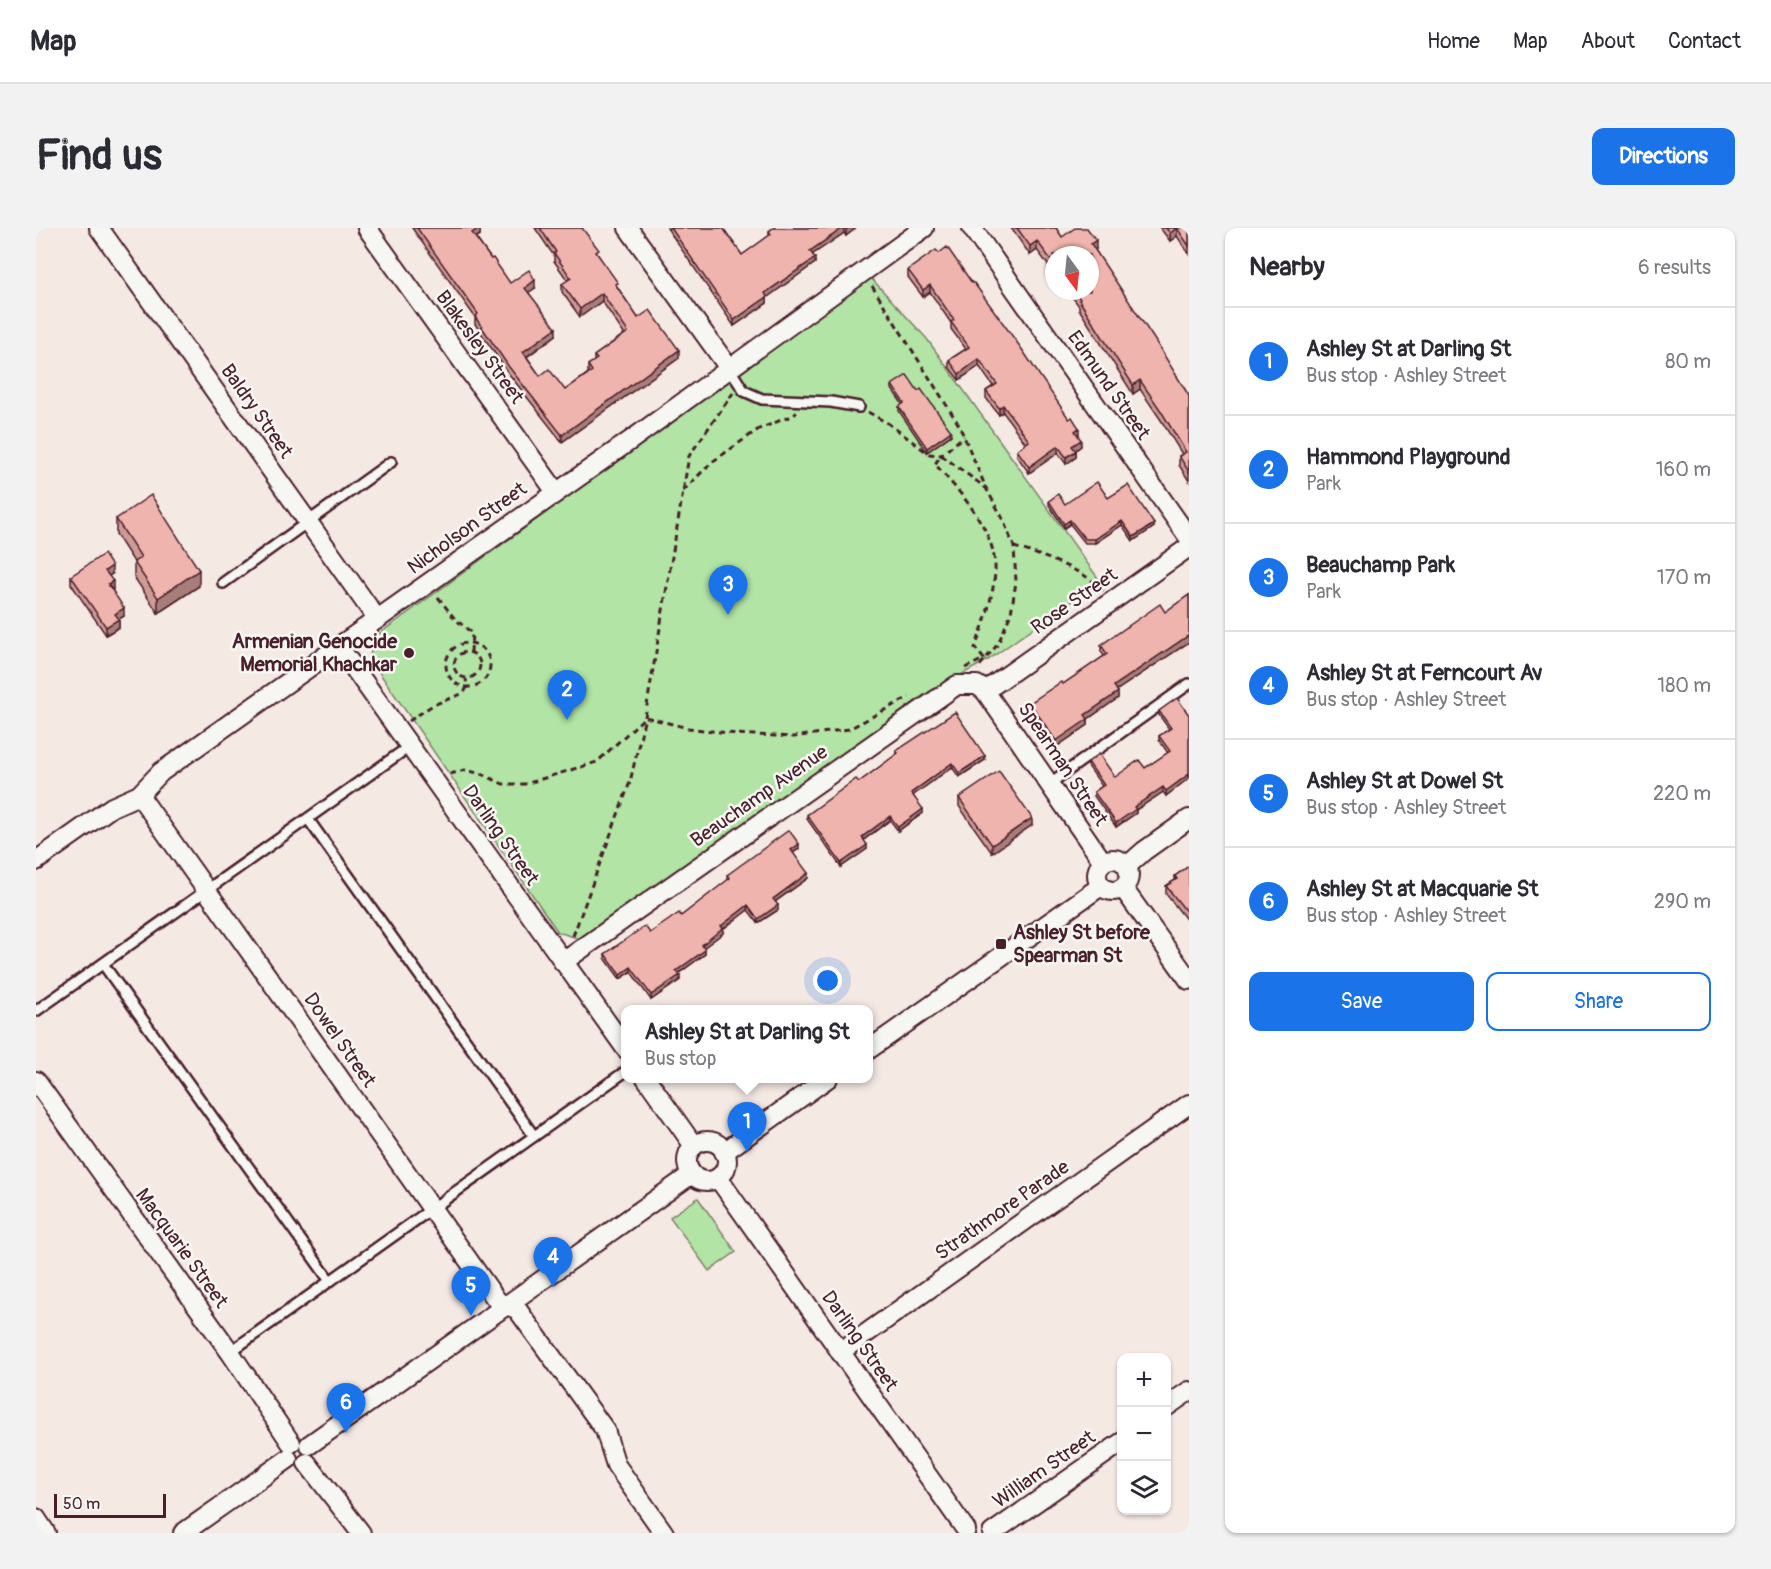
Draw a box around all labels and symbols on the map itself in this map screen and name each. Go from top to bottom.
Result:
north arrow [1045,246,1099,300]
street label: Blakesley Street [430,285,530,409]
street label: Edmund Street [1062,326,1156,445]
street label: Baldry Street [215,359,299,464]
street label: Nicholson Street [402,476,532,580]
street label: Rose Street [1026,562,1123,640]
pin: 3 [708,566,748,615]
place label: Armenian Genocide Memorial Khachkar [232,629,398,677]
marker: Armenian Genocide Memorial Khachkar [402,646,416,660]
pin: 2 [548,670,586,720]
street label: Spearman Street [1012,697,1114,831]
street label: Beauchamp Avenue [685,739,833,853]
street label: Darling Street [457,780,545,891]
place label: Ashley St before Spearman St [1013,920,1151,968]
marker: Ashley St before Spearman St [994,937,1008,951]
your location [813,966,842,995]
street label: Dowel Street [298,988,382,1093]
pin: 1 [728,1102,766,1152]
street label: Strathmore Parade [930,1154,1074,1266]
street label: Macquarie Street [130,1183,234,1313]
pin: 4 [534,1238,572,1287]
pin: 5 [452,1266,490,1316]
street label: Darling Street [816,1286,904,1397]
pin: 6 [326,1384,366,1433]
street label: William Street [988,1424,1101,1513]
scale bar [54,1491,166,1518]

